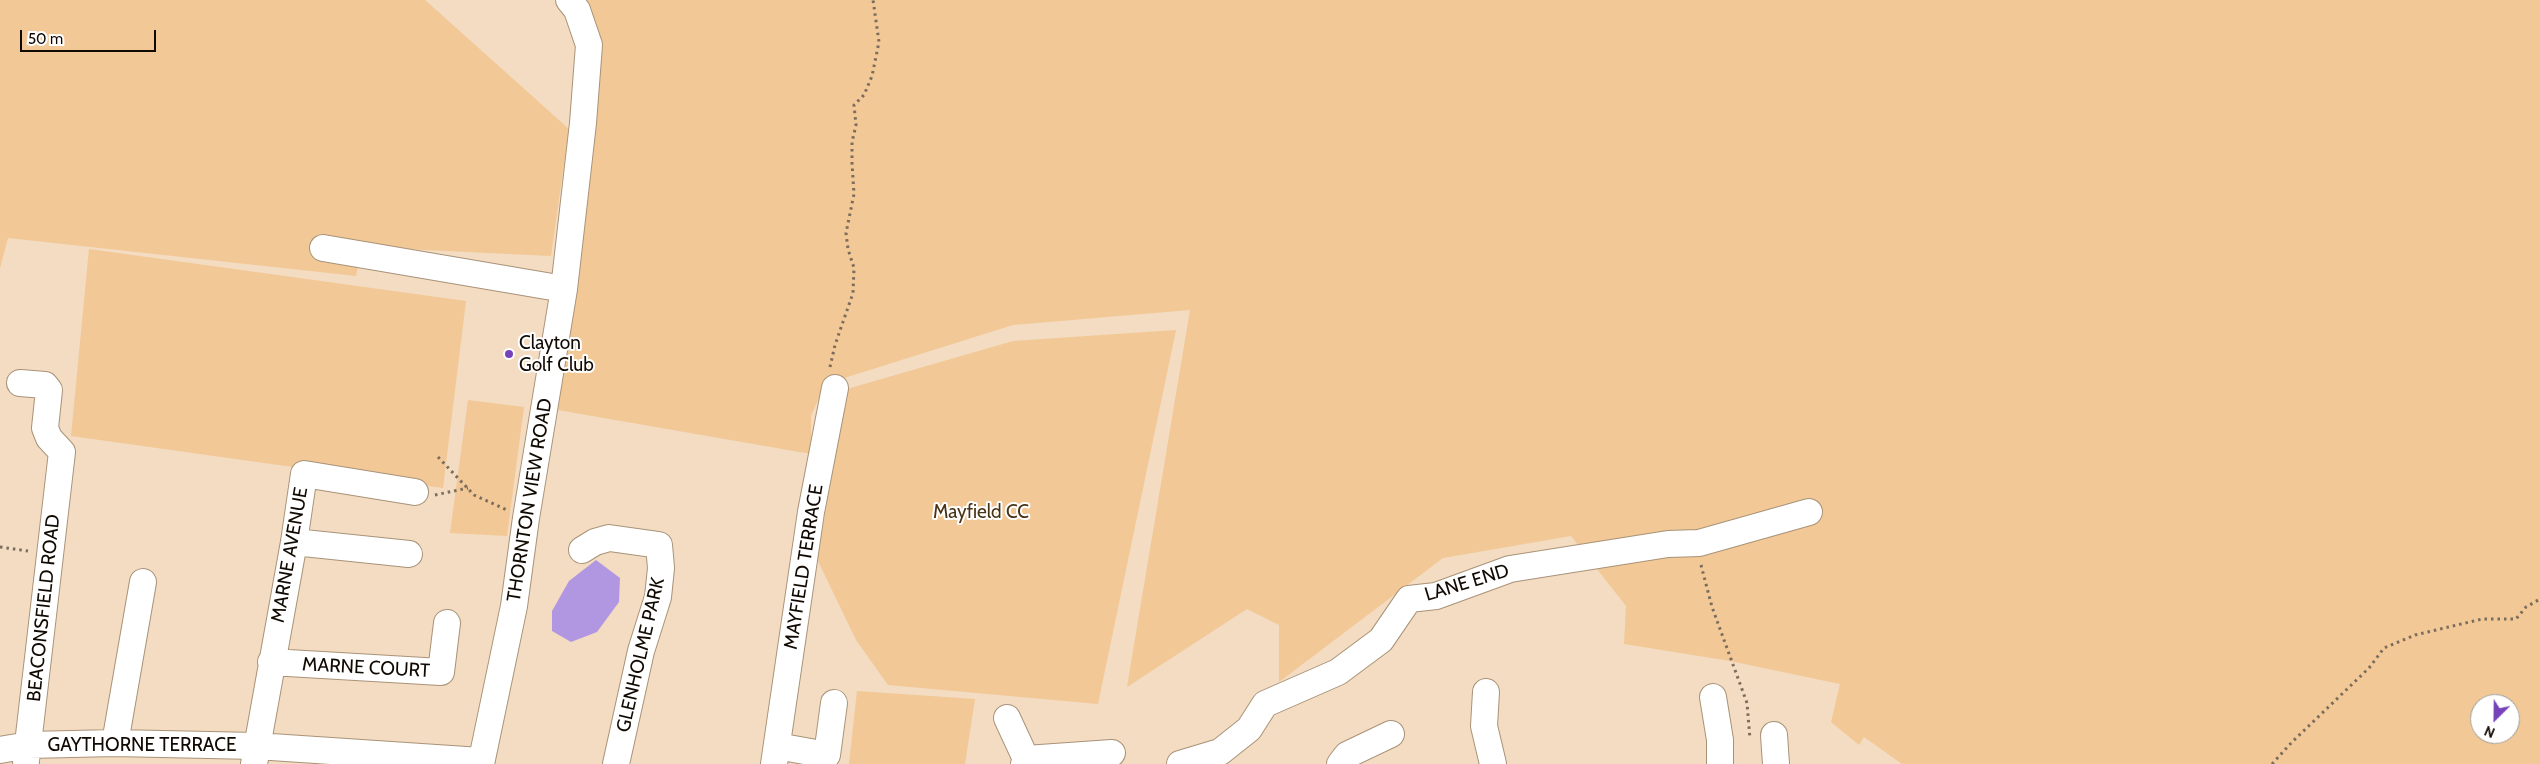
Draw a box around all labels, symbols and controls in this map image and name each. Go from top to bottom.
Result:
scale bar [22,20,159,52]
text: 50 m [28,30,63,48]
place label: Clayton Golf Club [519,332,594,376]
marker: Clayton Golf Club [503,348,515,360]
street label: THORNTON VIEW ROAD [503,397,557,603]
street label: MAYFIELD TERRACE [780,483,828,651]
street label: MARNE AVENUE [267,485,313,625]
park label: Mayfield CC [933,501,1029,523]
street label: BEACONSFIELD ROAD [23,513,65,703]
street label: LANE END [1422,559,1512,607]
street label: GLENHOLME PARK [612,576,670,734]
street label: MARNE COURT [302,653,430,683]
north arrow [2470,694,2520,744]
text: N [2481,722,2498,742]
street label: GAYTHORNE TERRACE [47,734,237,756]

